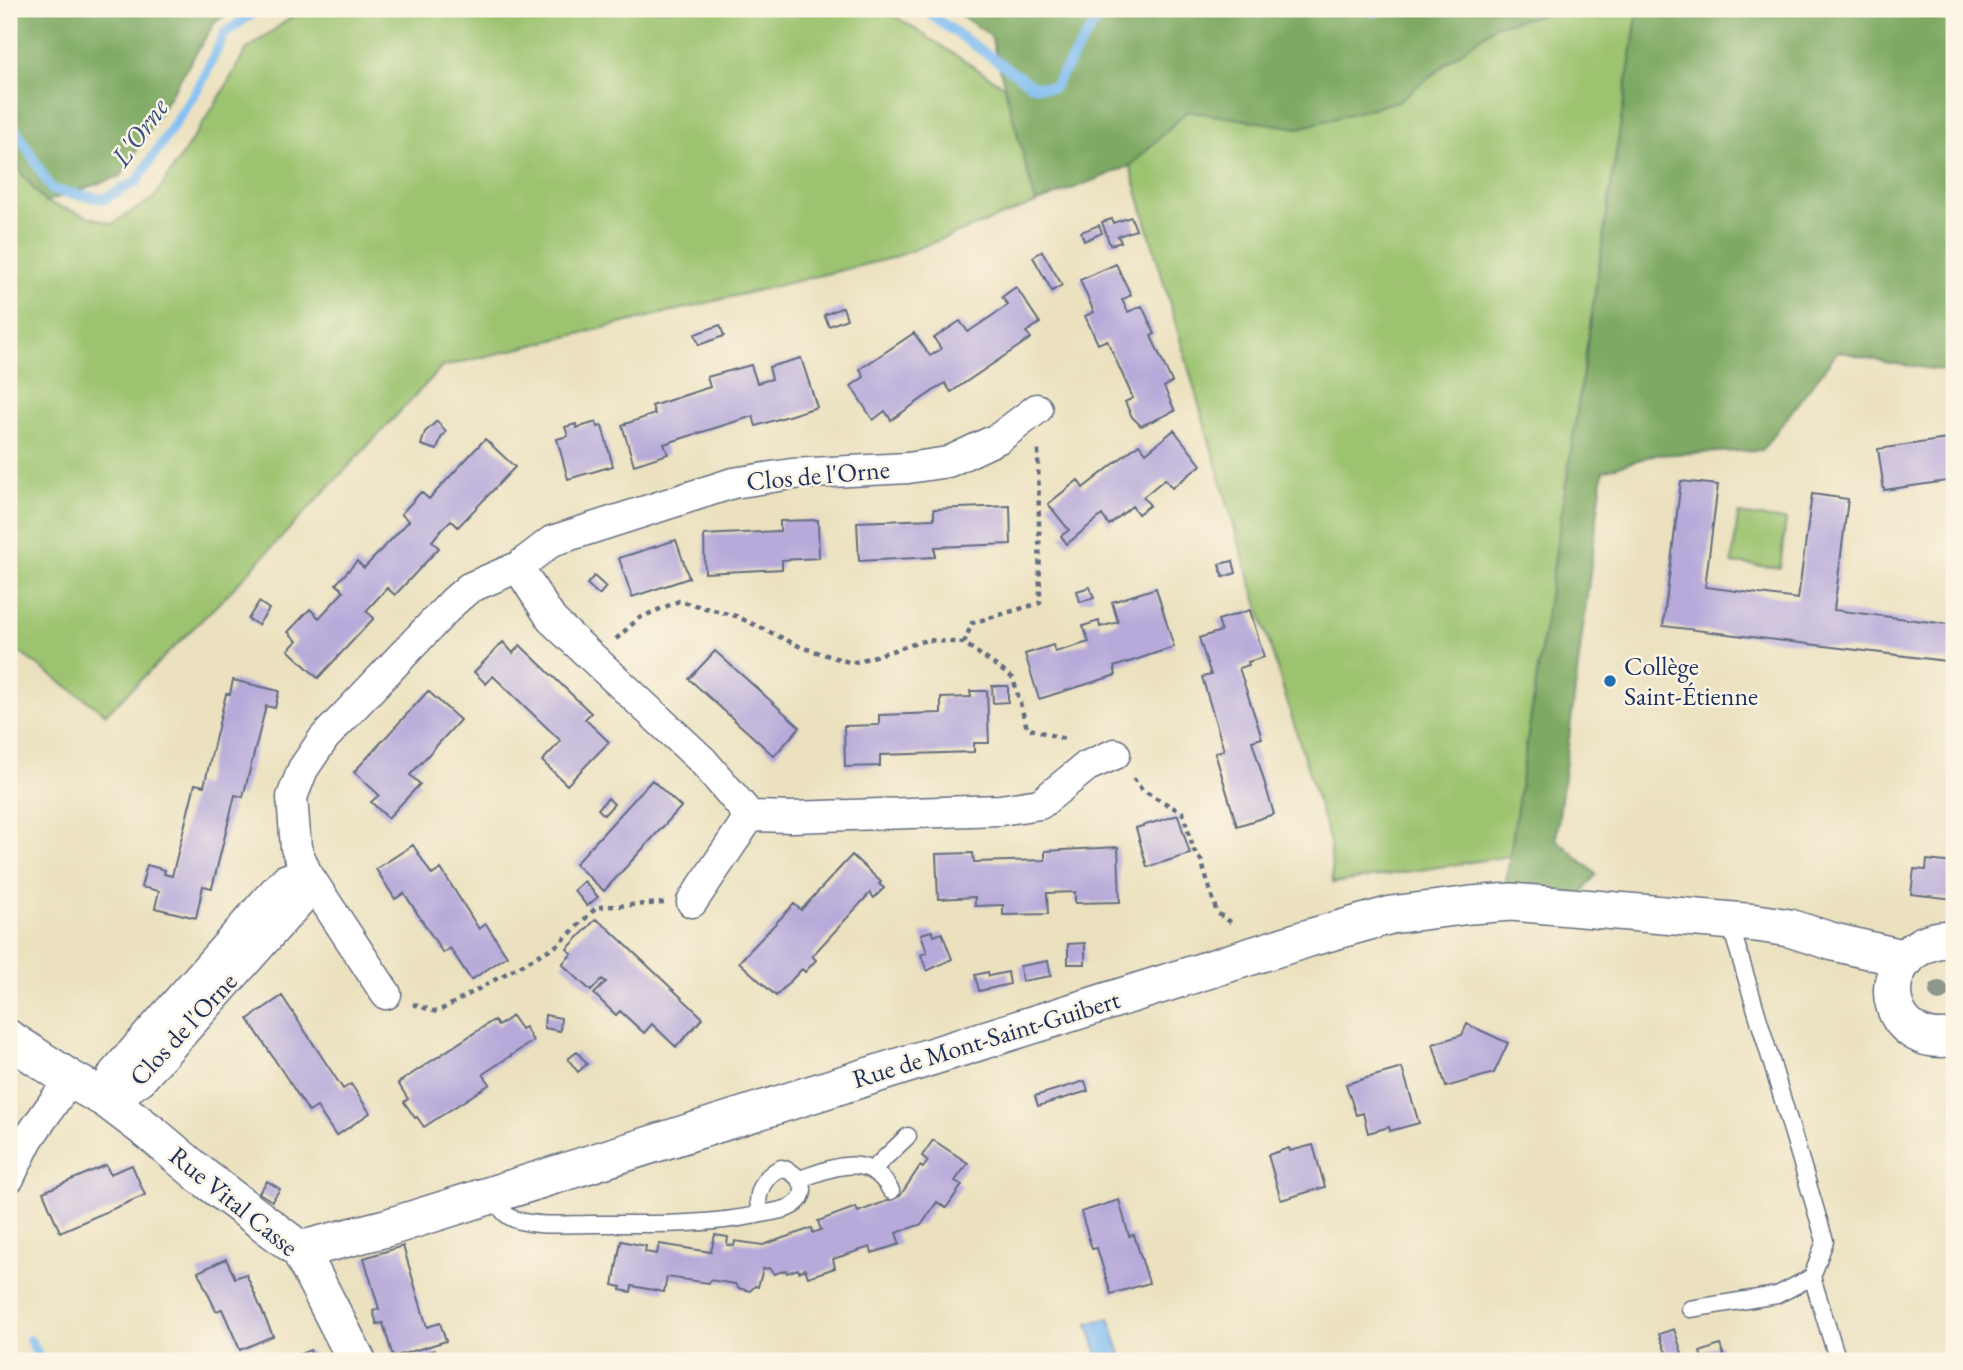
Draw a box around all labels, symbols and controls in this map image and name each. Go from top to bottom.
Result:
water label: L'Orne [101,90,176,174]
street label: Clos de l'Orne [745,452,891,498]
place label: Collège Saint-Étienne [1624,649,1758,713]
marker: Collège Saint-Étienne [1602,673,1618,689]
street label: Clos de l'Orne [122,965,244,1093]
street label: Rue de Mont-Saint-Guibert [848,982,1124,1096]
street label: Rue Vital Casse [162,1138,306,1264]

